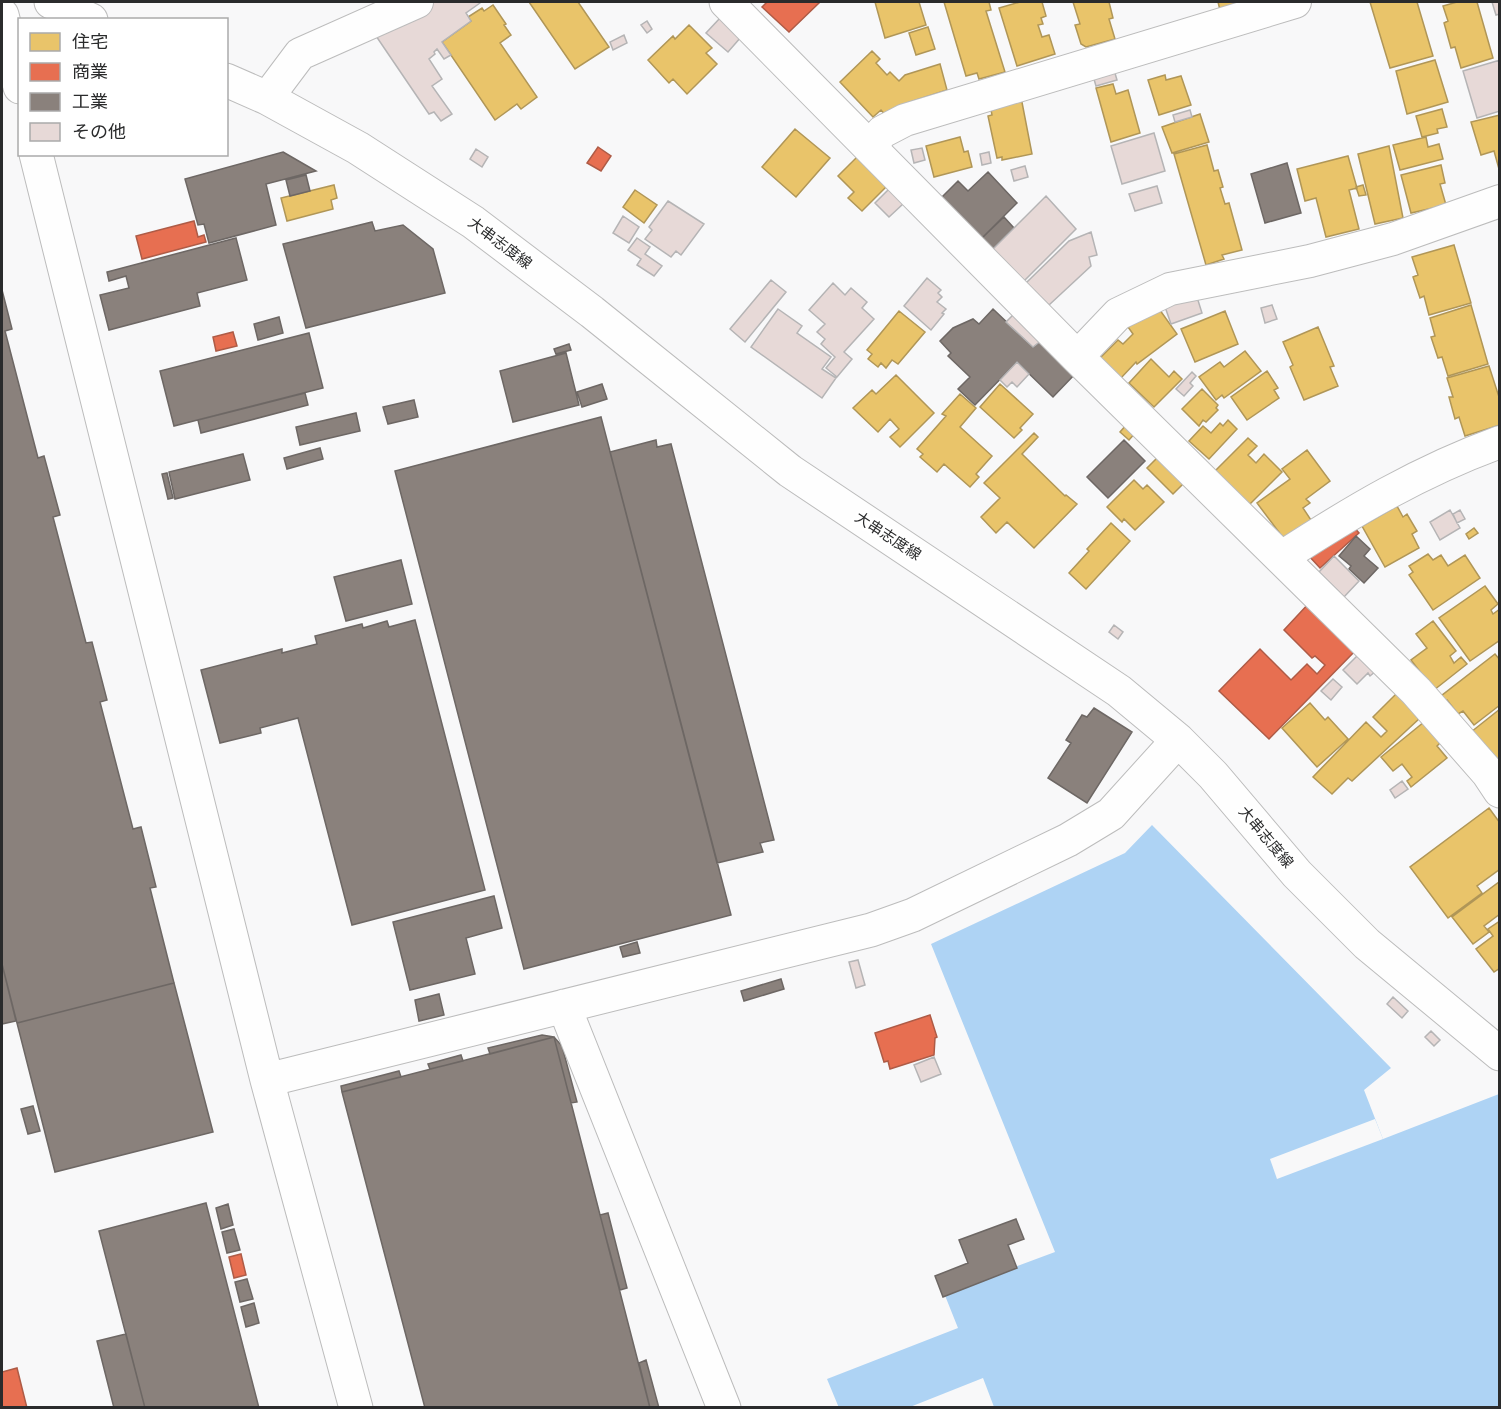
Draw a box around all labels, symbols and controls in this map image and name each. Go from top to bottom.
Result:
legend [18,18,228,156]
text: 住宅 [72,31,108,52]
text: 商業 [72,61,108,82]
text: 工業 [72,91,108,112]
text: その他 [72,121,126,142]
street label: 大串志度線 [465,212,536,273]
street label: 大串志度線 [852,507,925,564]
street label: 大串志度線 [1235,802,1298,872]

